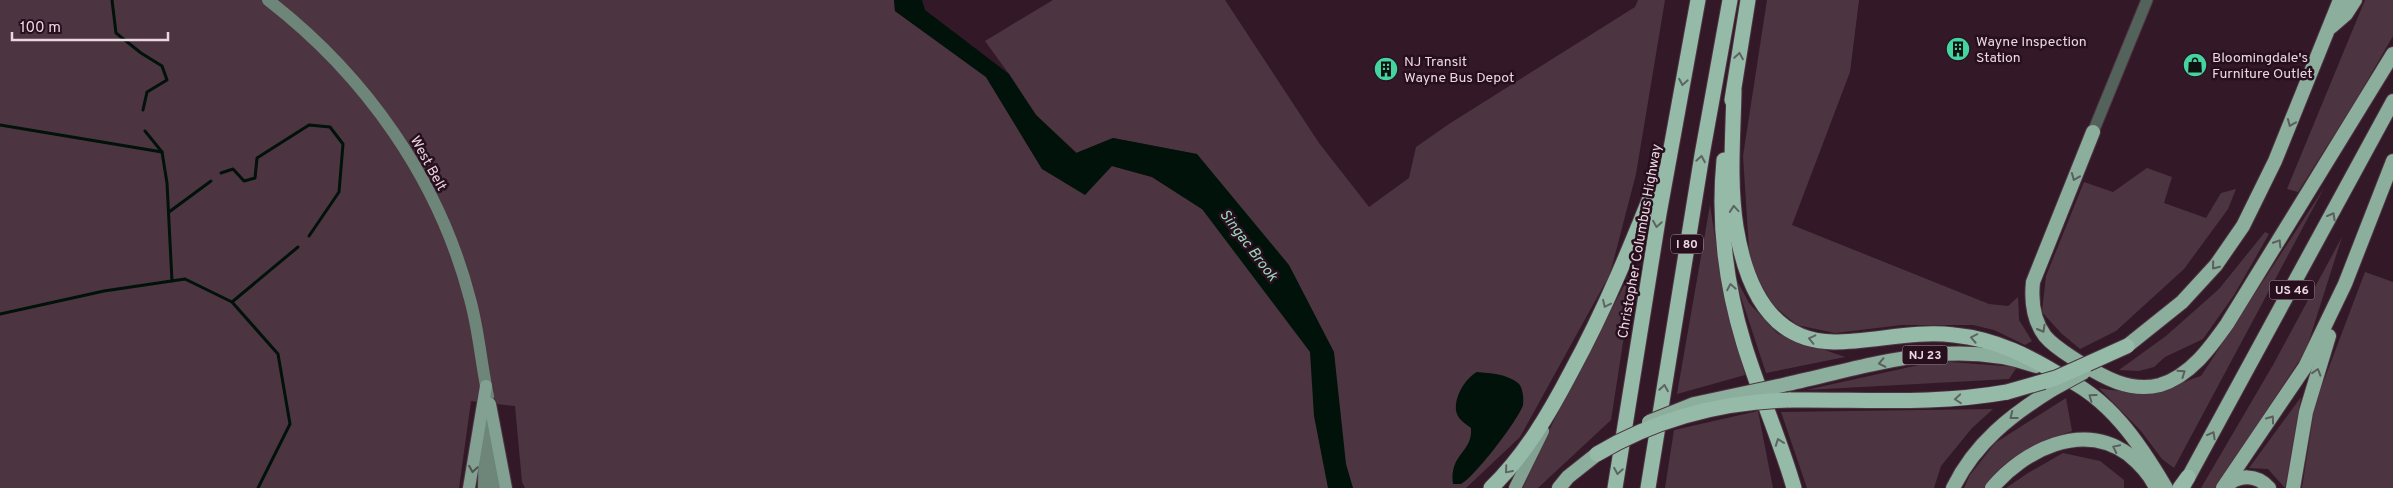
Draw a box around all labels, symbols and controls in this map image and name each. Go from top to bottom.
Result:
scale bar [12,10,169,42]
text: 100 m [20,19,61,38]
place label: Wayne Inspection Station [1976,34,2087,67]
building icon: Wayne Inspection Station [1945,36,1971,62]
place label: Bloomingdale's Furniture Outlet [2212,50,2312,83]
one-way arrow [1733,52,1744,60]
shop icon: Bloomingdale's Furniture Outlet [2182,52,2208,78]
place label: NJ Transit Wayne Bus Depot [1404,54,1514,87]
building icon: NJ Transit Wayne Bus Depot [1373,56,1399,82]
one-way arrow [1678,78,1688,87]
one-way arrow [2286,118,2297,127]
street label: West Belt [406,134,450,194]
street label: Christopher Columbus Highway [1615,143,1666,340]
one-way arrow [1696,154,1706,163]
one-way arrow [2070,172,2081,181]
one-way arrow [1729,205,1740,213]
water label: Singac Brook [1215,206,1281,286]
one-way arrow [2326,212,2336,221]
one-way arrow [1653,219,1663,228]
road number: I 80 [1671,234,1703,253]
one-way arrow [2271,240,2281,249]
one-way arrow [2213,260,2221,269]
road number: US 46 [2270,280,2314,300]
one-way arrow [1726,282,1736,291]
one-way arrow [1602,299,1612,308]
one-way arrow [2036,324,2046,333]
one-way arrow [1969,333,1978,344]
one-way arrow [1808,334,1817,345]
road number: NJ 23 [1902,346,1948,364]
one-way arrow [1877,358,1886,368]
one-way arrow [2311,368,2321,376]
one-way arrow [2176,370,2186,379]
one-way arrow [1658,384,1668,392]
one-way arrow [1954,393,1962,404]
one-way arrow [2088,394,2098,403]
one-way arrow [2009,410,2019,419]
one-way arrow [2265,415,2274,425]
one-way arrow [2205,431,2215,440]
one-way arrow [1775,438,1785,446]
one-way arrow [2113,444,2122,454]
one-way arrow [468,464,478,473]
one-way arrow [1505,464,1514,473]
one-way arrow [1613,466,1623,475]

